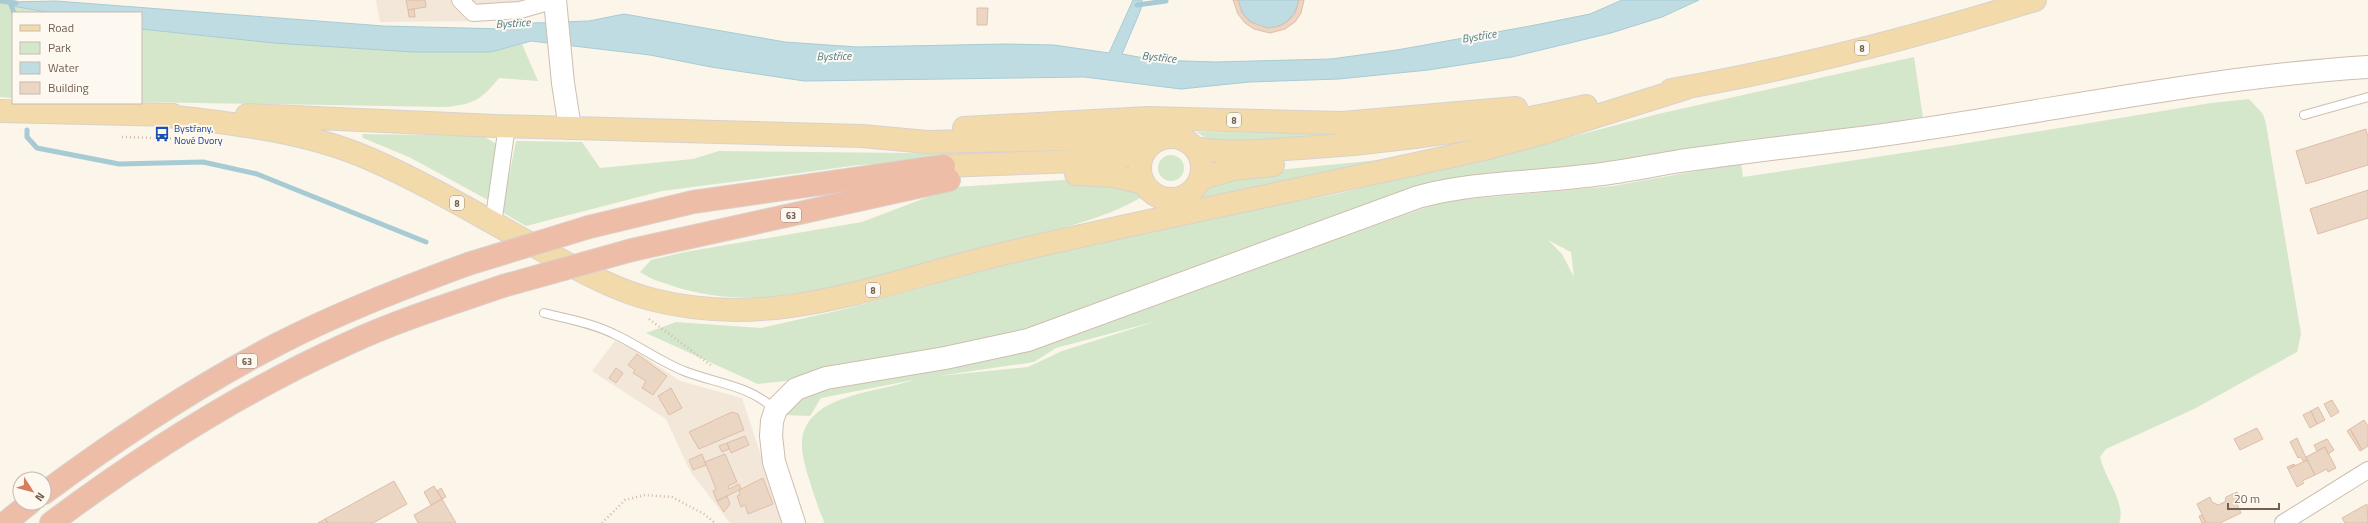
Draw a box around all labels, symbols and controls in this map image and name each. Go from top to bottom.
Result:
legend [12,12,142,104]
water label: Bystřice [495,14,532,32]
text: Road [48,18,74,37]
water label: Bystřice [1461,25,1498,47]
text: Park [48,38,71,57]
road number: 8 [1855,41,1869,55]
water label: Bystřice [1141,47,1178,67]
water label: Bystřice [817,48,852,64]
text: Water [48,58,79,77]
text: Building [48,78,89,97]
road number: 8 [1227,113,1241,127]
place label: Bystřany, Nové Dvory [174,121,223,148]
bus stop icon: Bystřany, Nové Dvory [153,125,171,143]
road number: 8 [450,196,464,210]
road number: 63 [781,208,801,222]
road number: 8 [866,283,880,297]
road number: 63 [237,354,257,368]
north arrow [12,471,52,511]
scale bar [2228,485,2279,511]
text: N [31,489,49,505]
text: 20 m [2234,489,2260,508]

